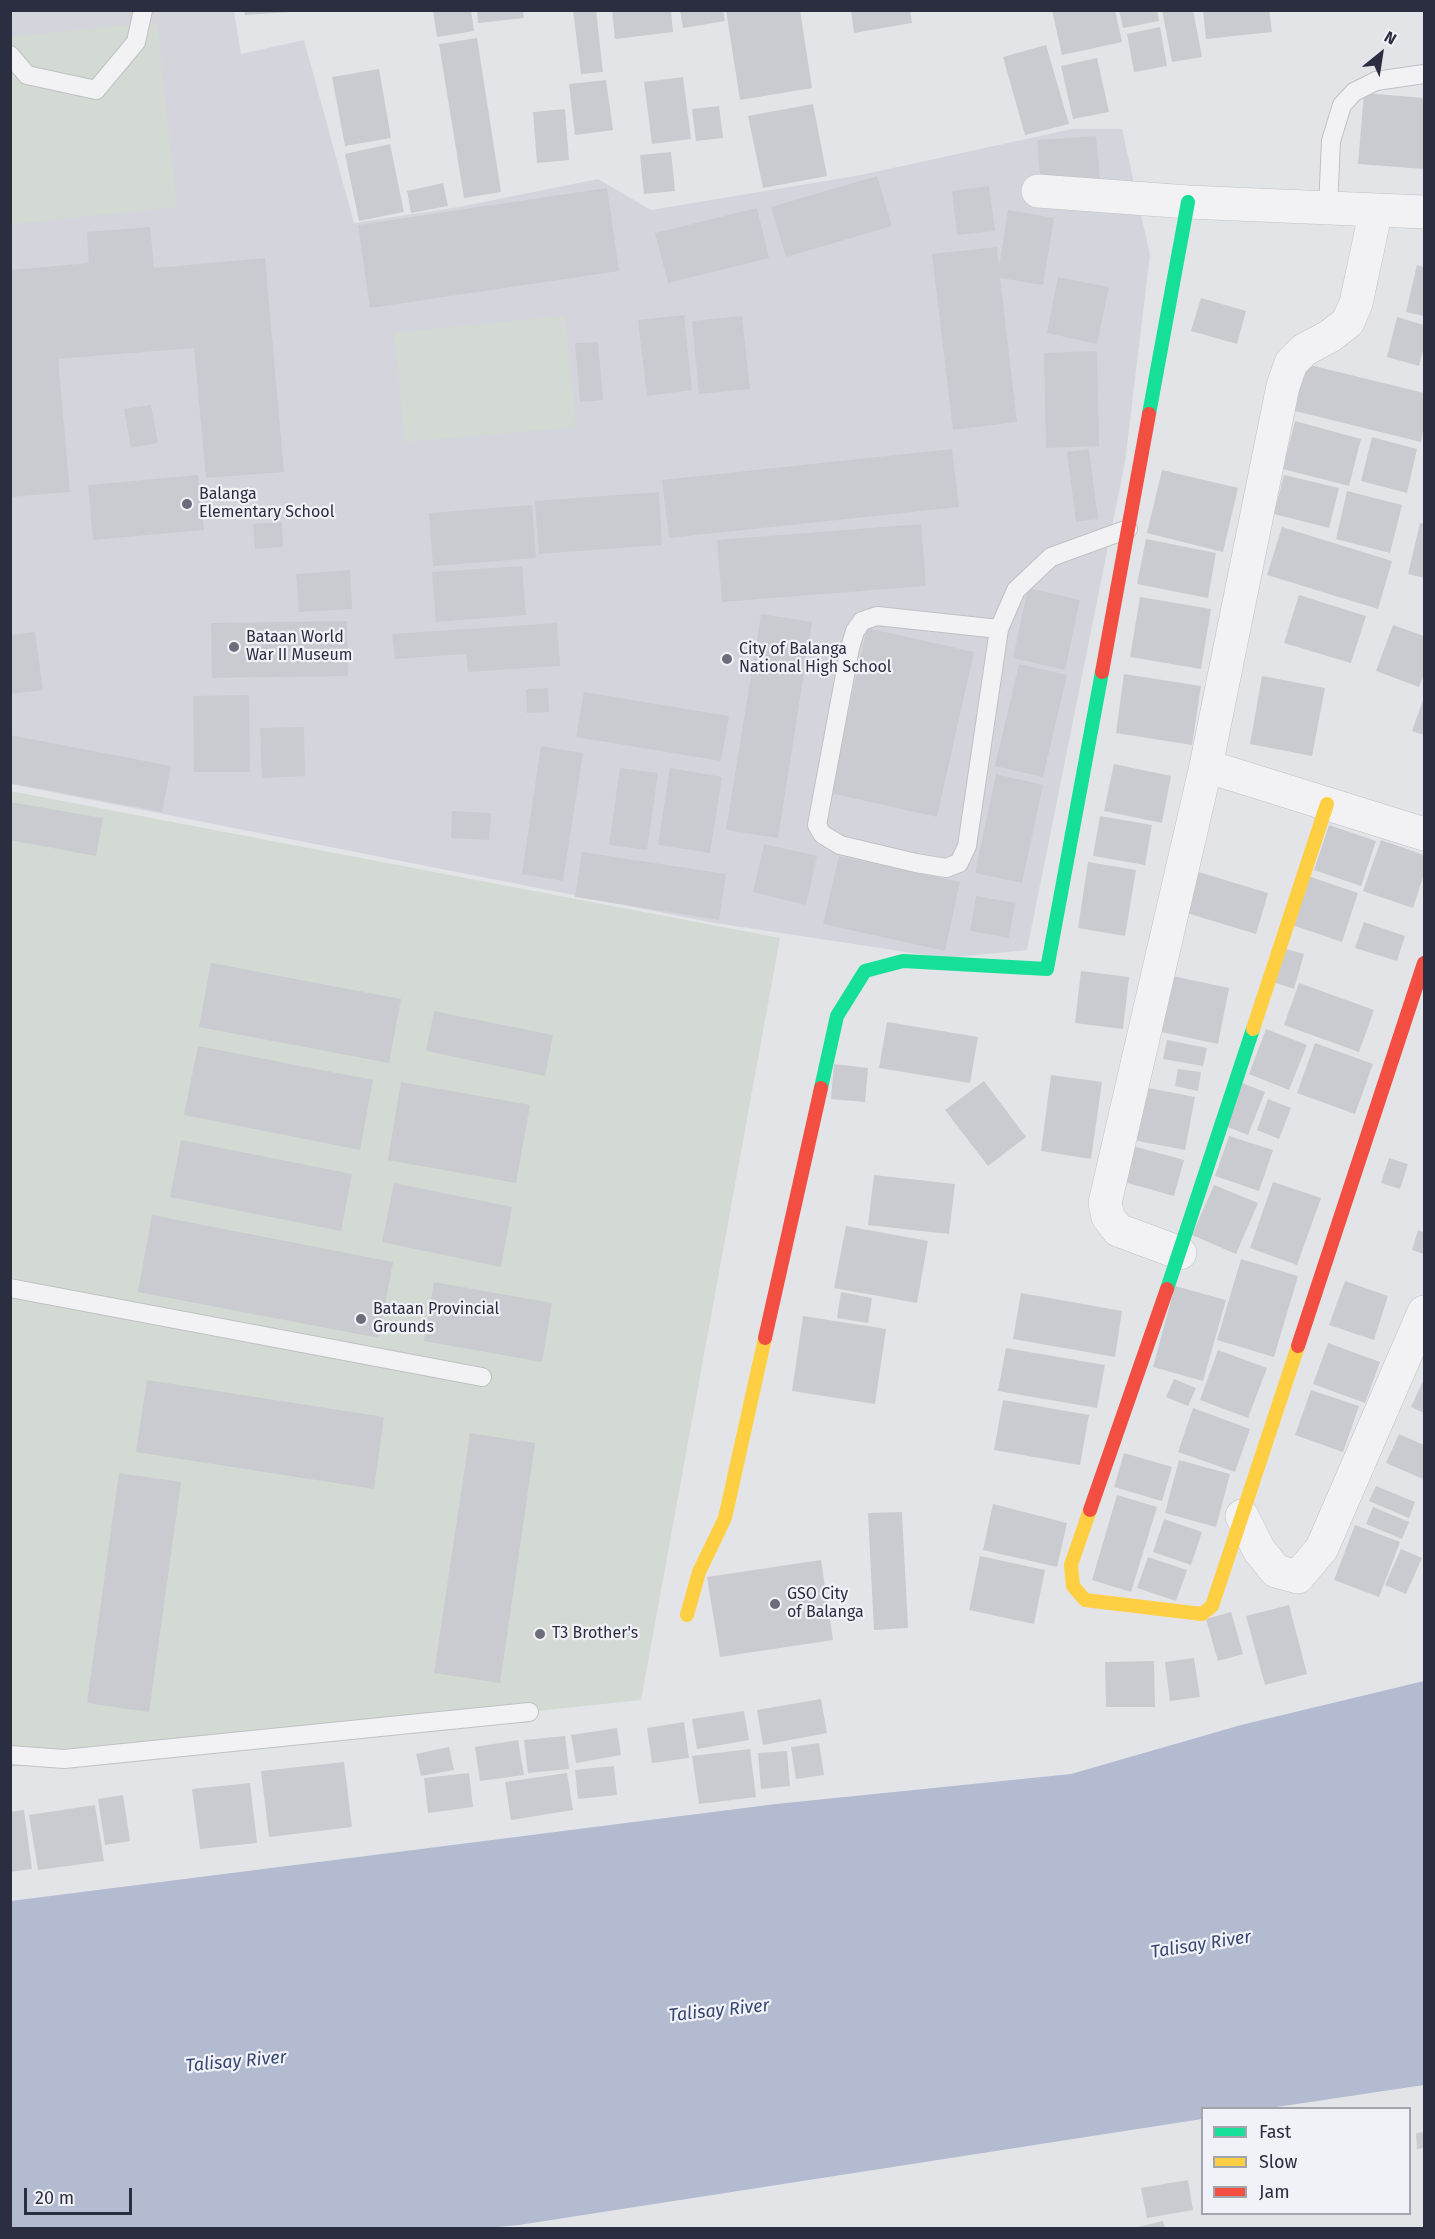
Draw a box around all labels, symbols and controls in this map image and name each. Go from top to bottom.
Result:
north arrow [1351,24,1411,84]
text: N [1381,27,1400,49]
place label: Balanga Elementary School [199,485,334,523]
marker: Balanga Elementary School [180,497,194,511]
place label: Bataan World War II Museum [246,628,353,666]
marker: Bataan World War II Museum [227,640,241,654]
place label: City of Balanga National High School [739,640,892,678]
marker: City of Balanga National High School [720,652,734,666]
place label: Bataan Provincial Grounds [373,1300,499,1338]
marker: Bataan Provincial Grounds [354,1312,368,1326]
place label: GSO City of Balanga [787,1585,864,1623]
marker: GSO City of Balanga [768,1597,782,1611]
place label: T3 Brother's [552,1624,638,1644]
marker: T3 Brother's [533,1627,547,1641]
water label: Talisay River [1149,1926,1253,1964]
water label: Talisay River [668,1995,770,2027]
water label: Talisay River [185,2047,287,2077]
legend [1201,2107,1411,2215]
text: Fast [1259,2121,1291,2143]
text: Slow [1259,2151,1297,2173]
scale bar [27,2176,135,2214]
text: Jam [1259,2181,1290,2203]
text: 20 m [35,2187,74,2209]

